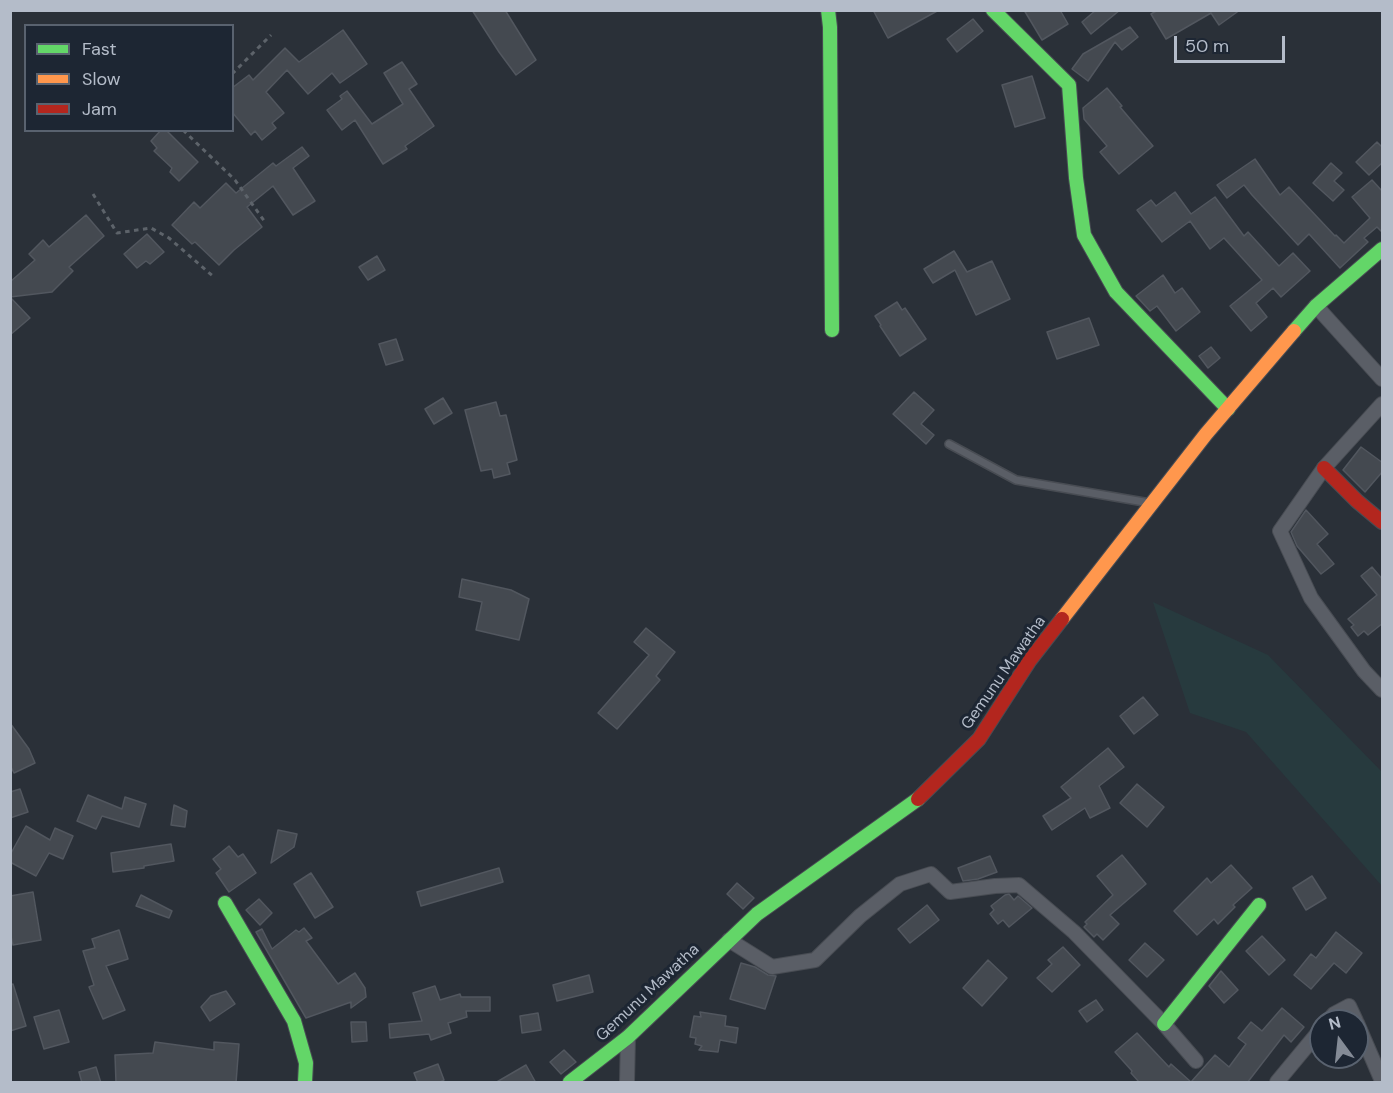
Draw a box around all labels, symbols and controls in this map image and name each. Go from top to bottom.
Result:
legend [24,24,234,132]
scale bar [1177,24,1288,62]
text: 50 m [1185,34,1229,58]
text: Fast [82,37,117,61]
text: Slow [82,67,121,91]
text: Jam [82,97,117,121]
street label: Gemunu Mawatha [958,613,1050,733]
street label: Gemunu Mawatha [593,940,703,1046]
north arrow [1309,1009,1369,1069]
text: N [1326,1011,1343,1035]

